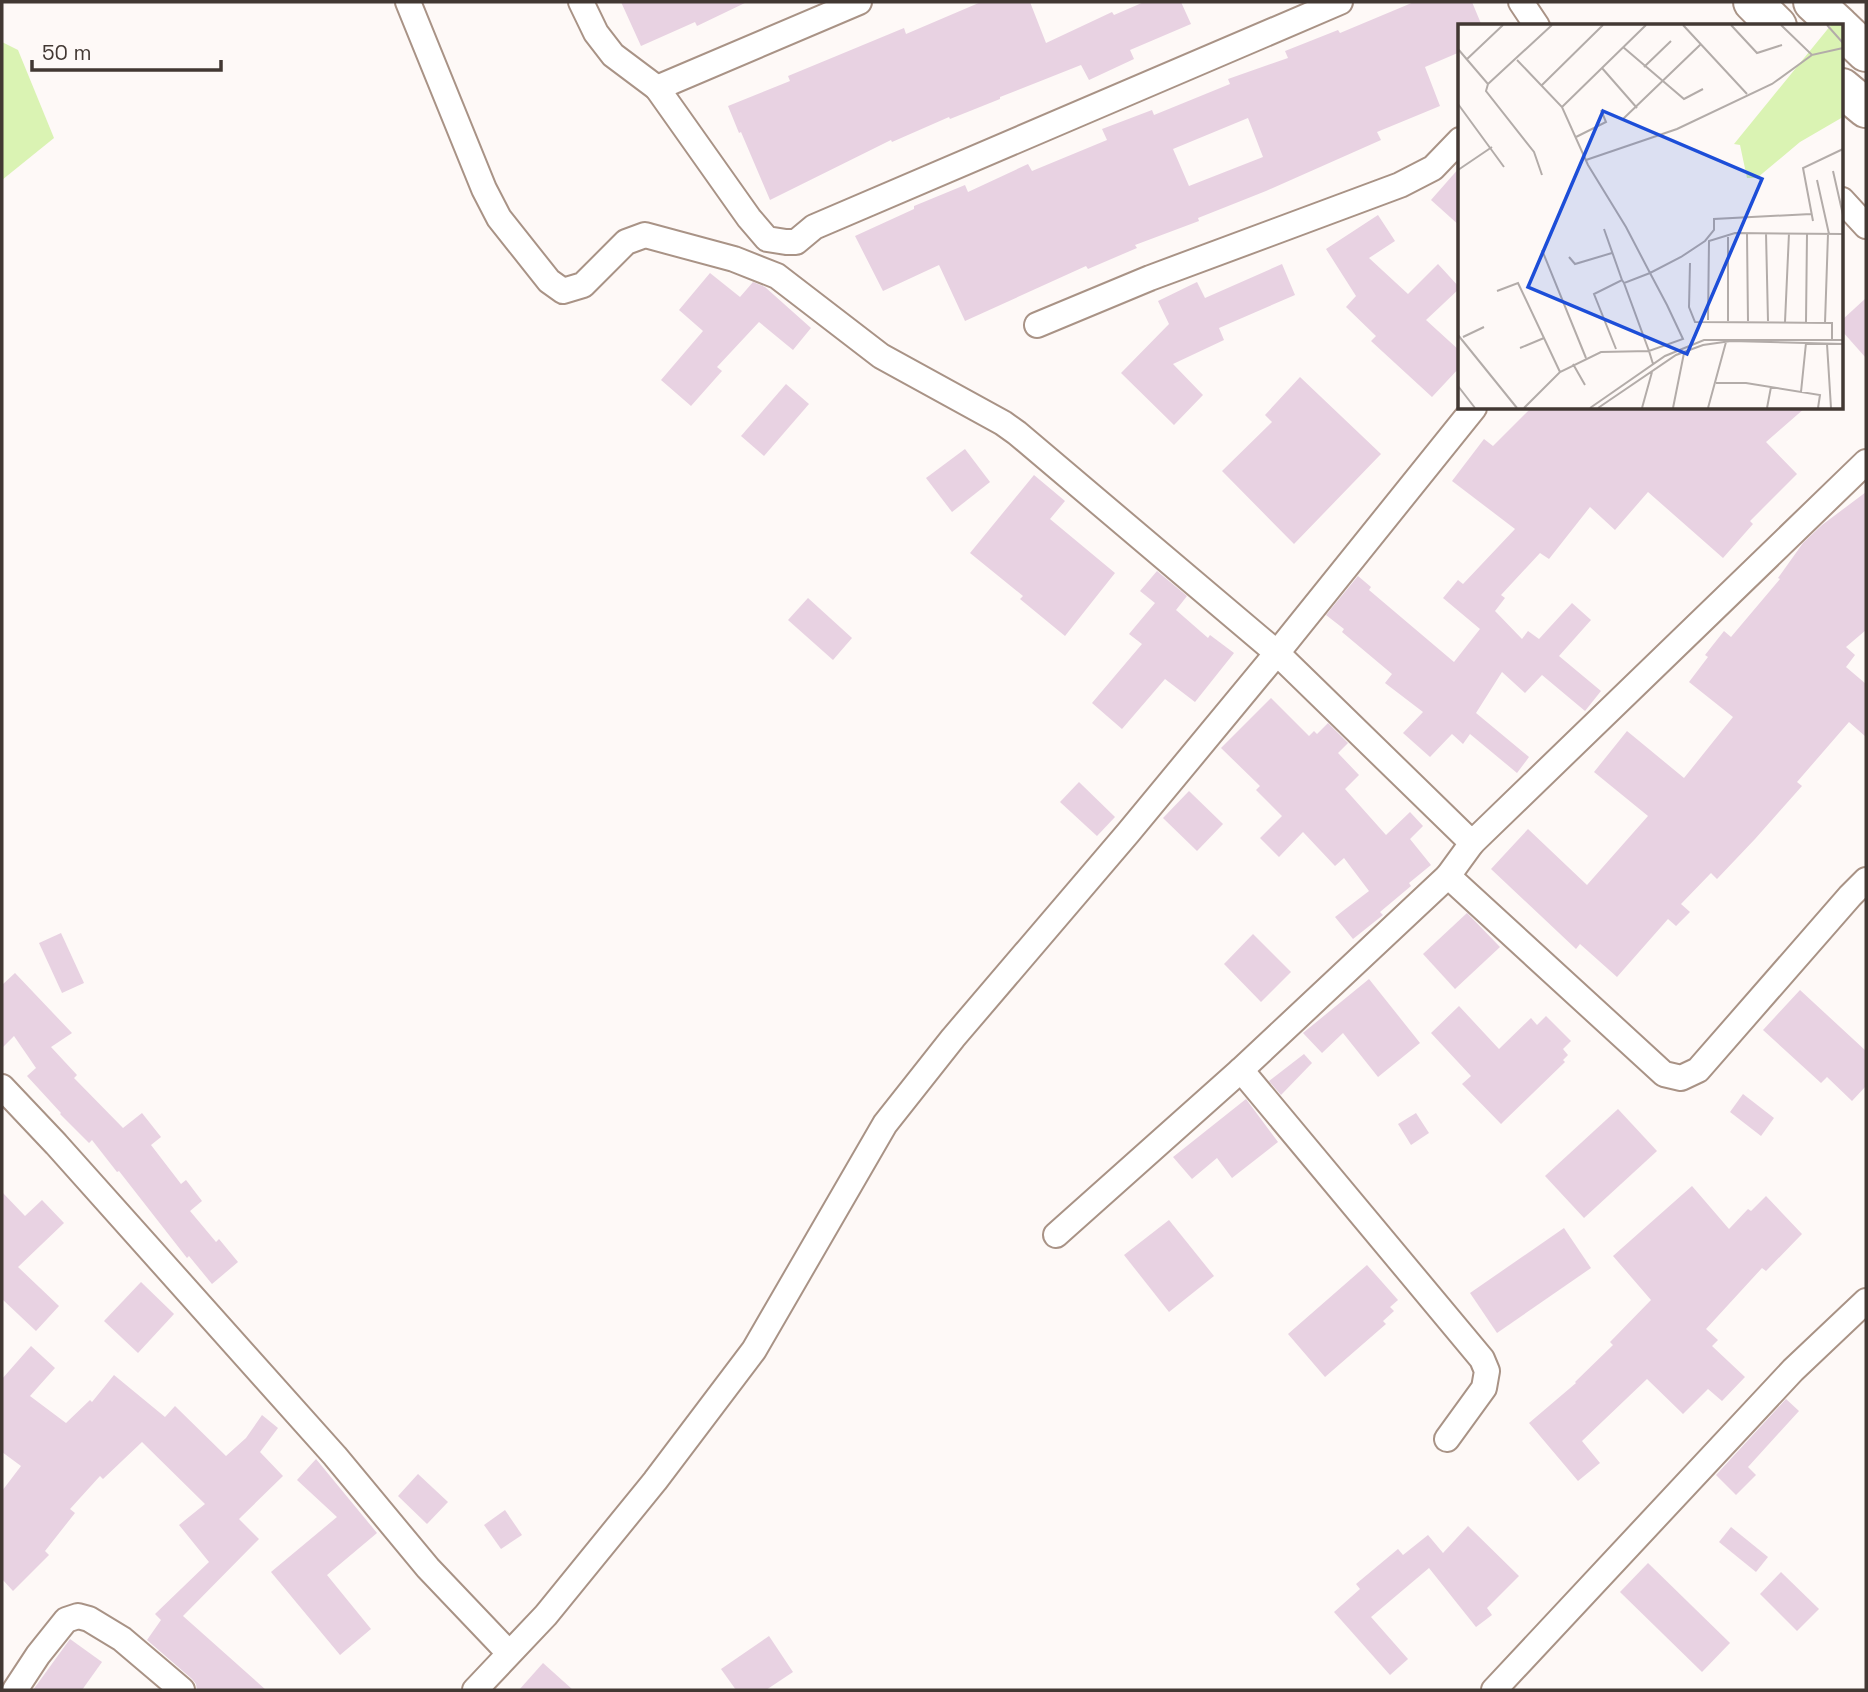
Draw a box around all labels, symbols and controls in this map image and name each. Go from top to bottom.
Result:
inset map [1458,24,1843,410]
scale bar [32,28,220,72]
text: 50 m [42,39,92,66]

